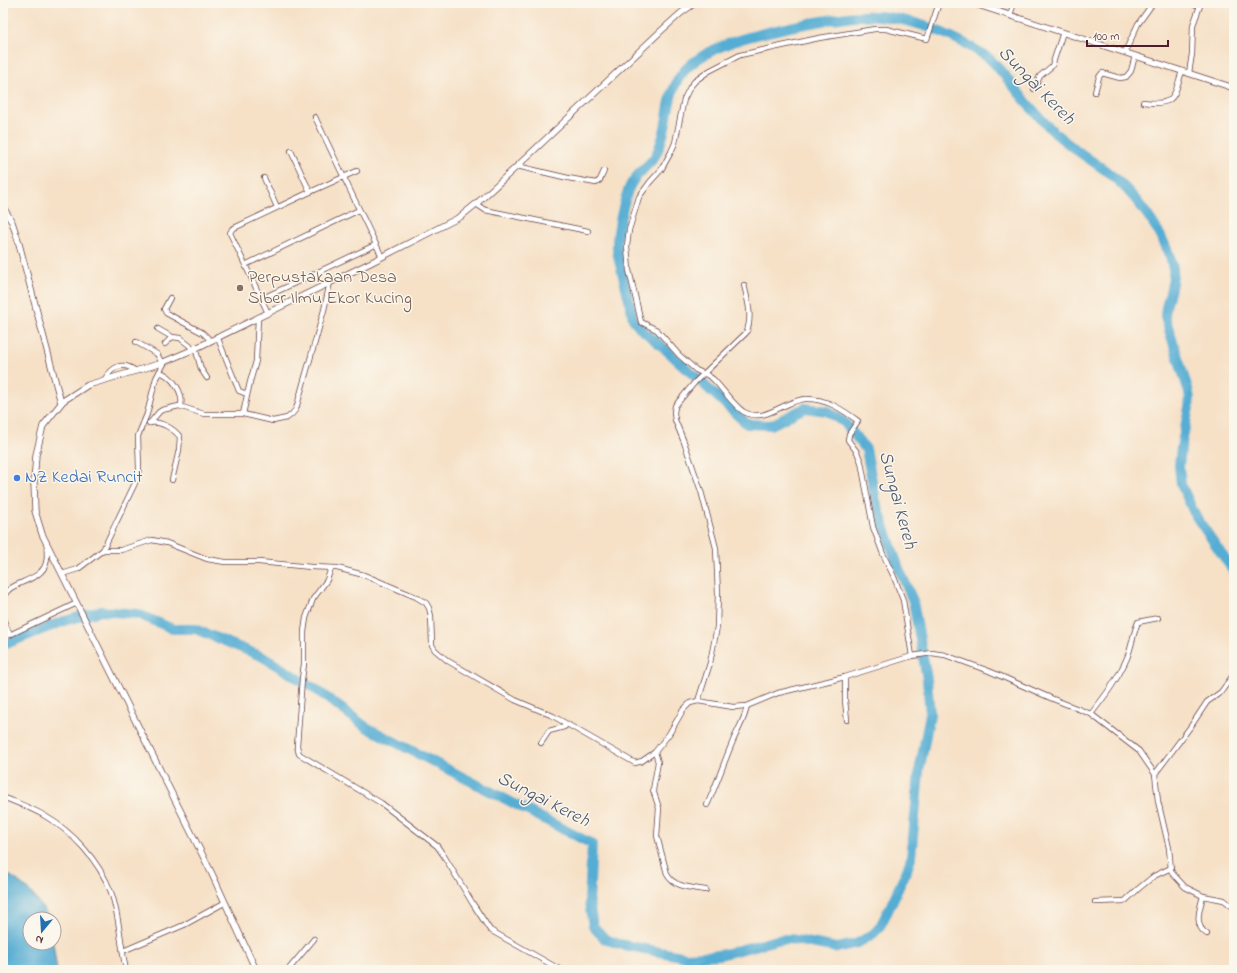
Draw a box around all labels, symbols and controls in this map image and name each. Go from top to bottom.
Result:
scale bar [1087,22,1168,48]
text: 100 m [1093,28,1120,46]
water label: Sungai Kereh [991,40,1081,133]
place label: Perpustakaan Desa Siber Ilmu Ekor Kucing [248,265,412,313]
marker: Perpustakaan Desa Siber Ilmu Ekor Kucing [235,283,245,293]
water label: Sungai Kereh [870,448,923,553]
place label: NZ Kedai Runcit [25,465,143,491]
marker: NZ Kedai Runcit [12,473,22,483]
water label: Sungai Kereh [492,765,595,836]
north arrow [22,911,62,951]
text: N [33,931,45,948]

